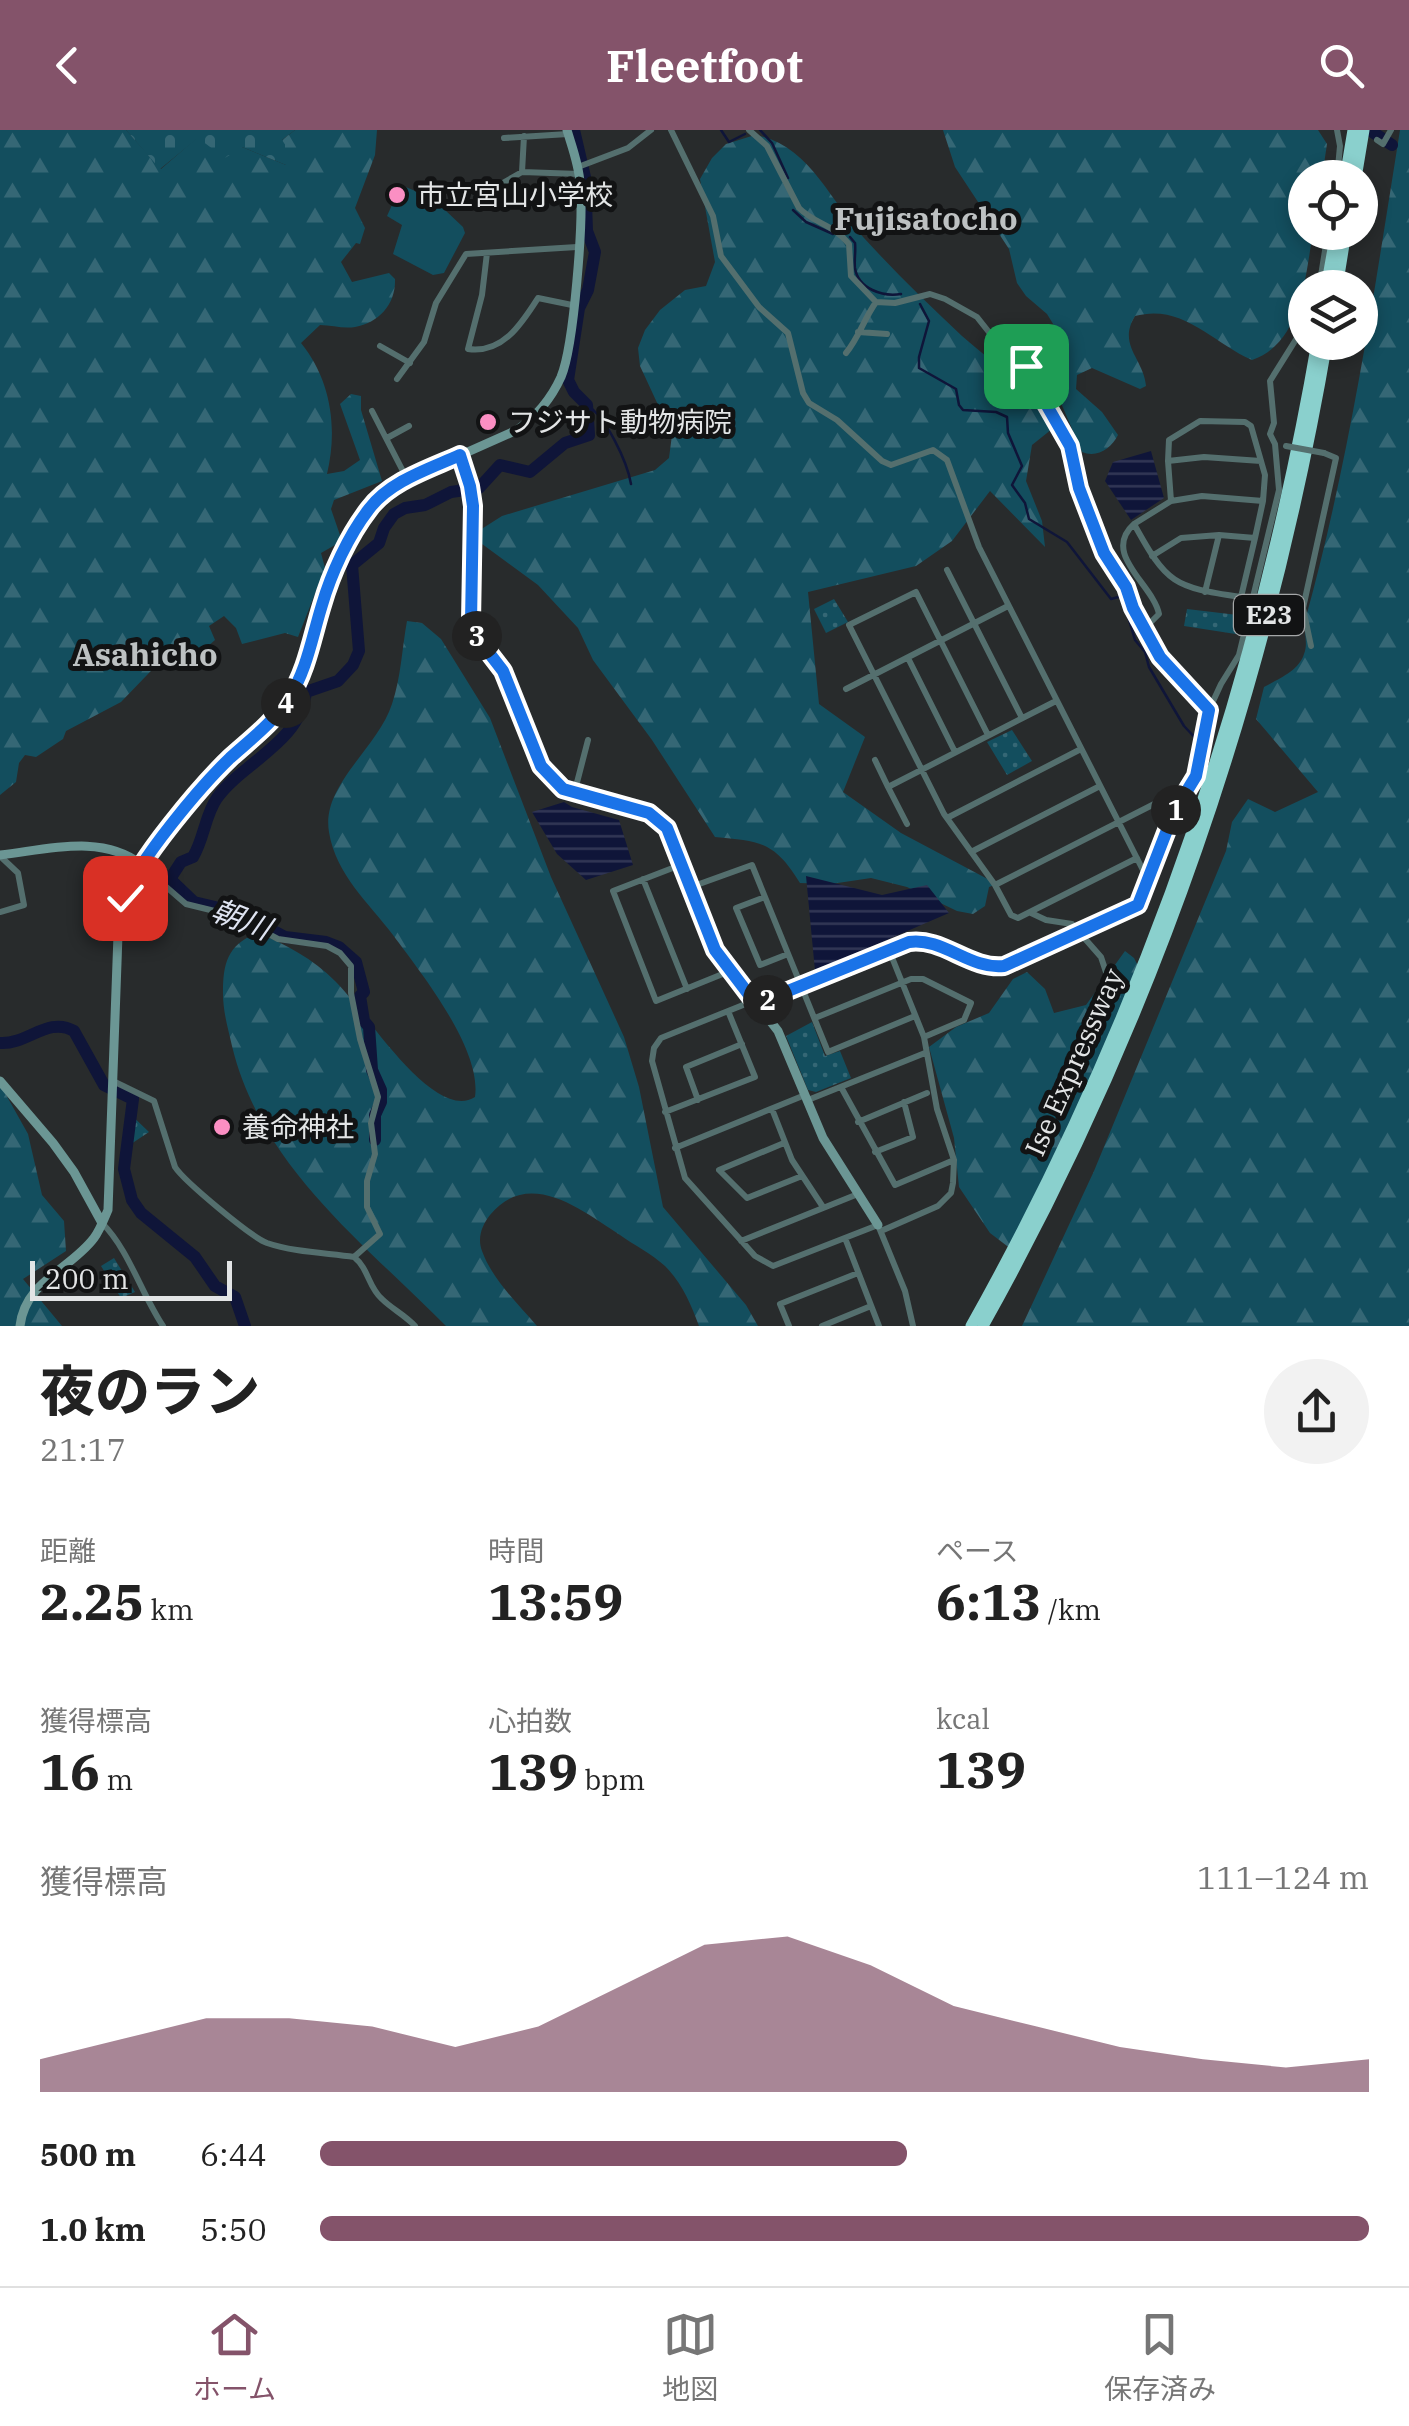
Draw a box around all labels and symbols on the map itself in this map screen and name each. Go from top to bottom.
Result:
place label: 市立宮山小学校 [417,176,613,213]
marker: 市立宮山小学校 [386,184,408,206]
district label: Fujisatocho [834,197,1018,239]
pin [984,324,1069,409]
place label: フジサト動物病院 [508,403,732,440]
marker: フジサト動物病院 [477,411,499,433]
road number: E23 [1234,595,1304,635]
pin: 3 [452,611,502,661]
district label: Asahicho [72,633,218,675]
pin: 4 [261,678,311,728]
pin: 1 [1151,785,1201,835]
pin [83,856,168,941]
water label: 朝川 [207,890,279,949]
street label: Ise Expressway [1016,962,1131,1161]
pin: 2 [743,975,793,1025]
place label: 養命神社 [242,1108,354,1145]
marker: 養命神社 [211,1116,233,1138]
scale bar [30,1256,232,1300]

